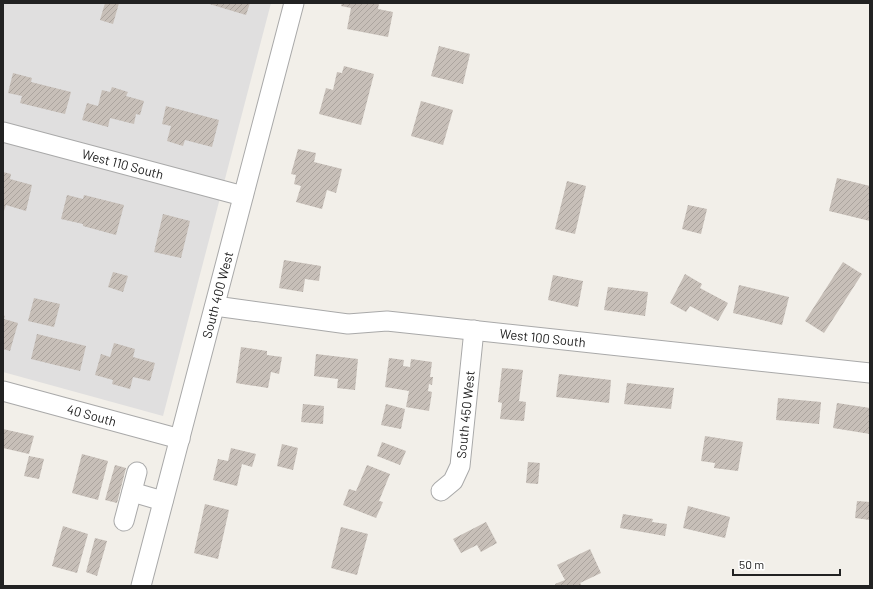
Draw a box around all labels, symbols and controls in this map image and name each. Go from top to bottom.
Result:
street label: West 110 South [80,145,165,182]
street label: South 400 West [198,250,236,340]
street label: West 100 South [499,325,587,350]
street label: South 450 West [453,370,478,459]
street label: 40 South [65,401,118,429]
scale bar [733,551,840,577]
text: 50 m [739,557,764,571]

